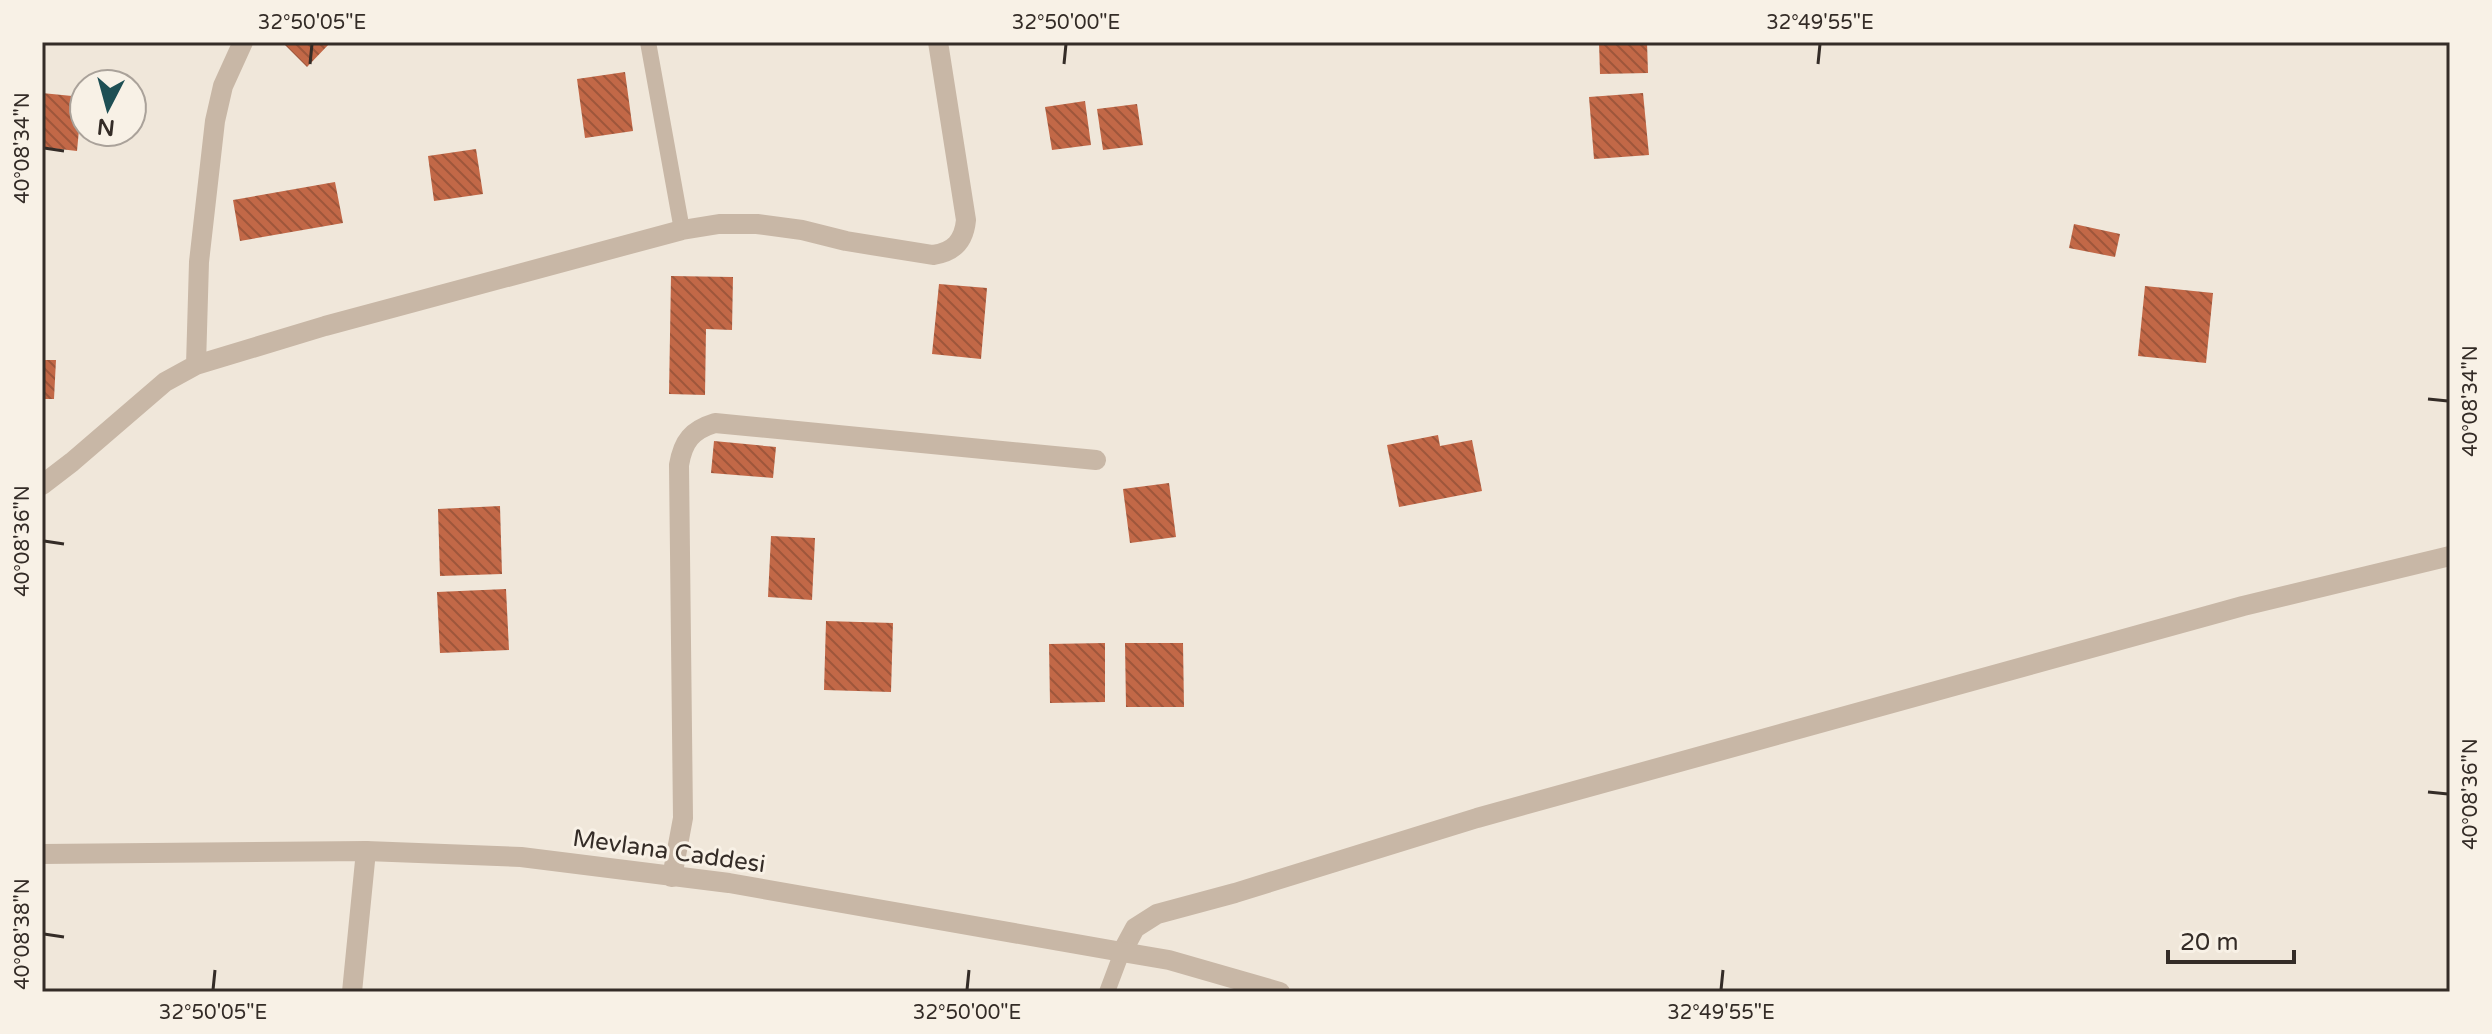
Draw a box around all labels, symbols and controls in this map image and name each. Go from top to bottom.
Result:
text: 32°50'05"E [258,11,366,35]
text: 32°50'00"E [1012,11,1120,35]
text: 32°49'55"E [1766,11,1874,35]
north arrow [68,68,148,148]
text: 40°08'34"N [11,92,35,204]
text: N [96,113,116,141]
text: 40°08'34"N [2459,345,2483,457]
text: 40°08'36"N [11,485,35,597]
text: 40°08'36"N [2459,738,2483,850]
street label: Mevlana Caddesi [571,824,767,879]
text: 40°08'38"N [11,878,35,990]
scale bar [2168,914,2294,964]
text: 20 m [2180,928,2238,957]
text: 32°50'05"E [159,1001,267,1025]
text: 32°50'00"E [913,1001,1021,1025]
text: 32°49'55"E [1667,1001,1775,1025]

